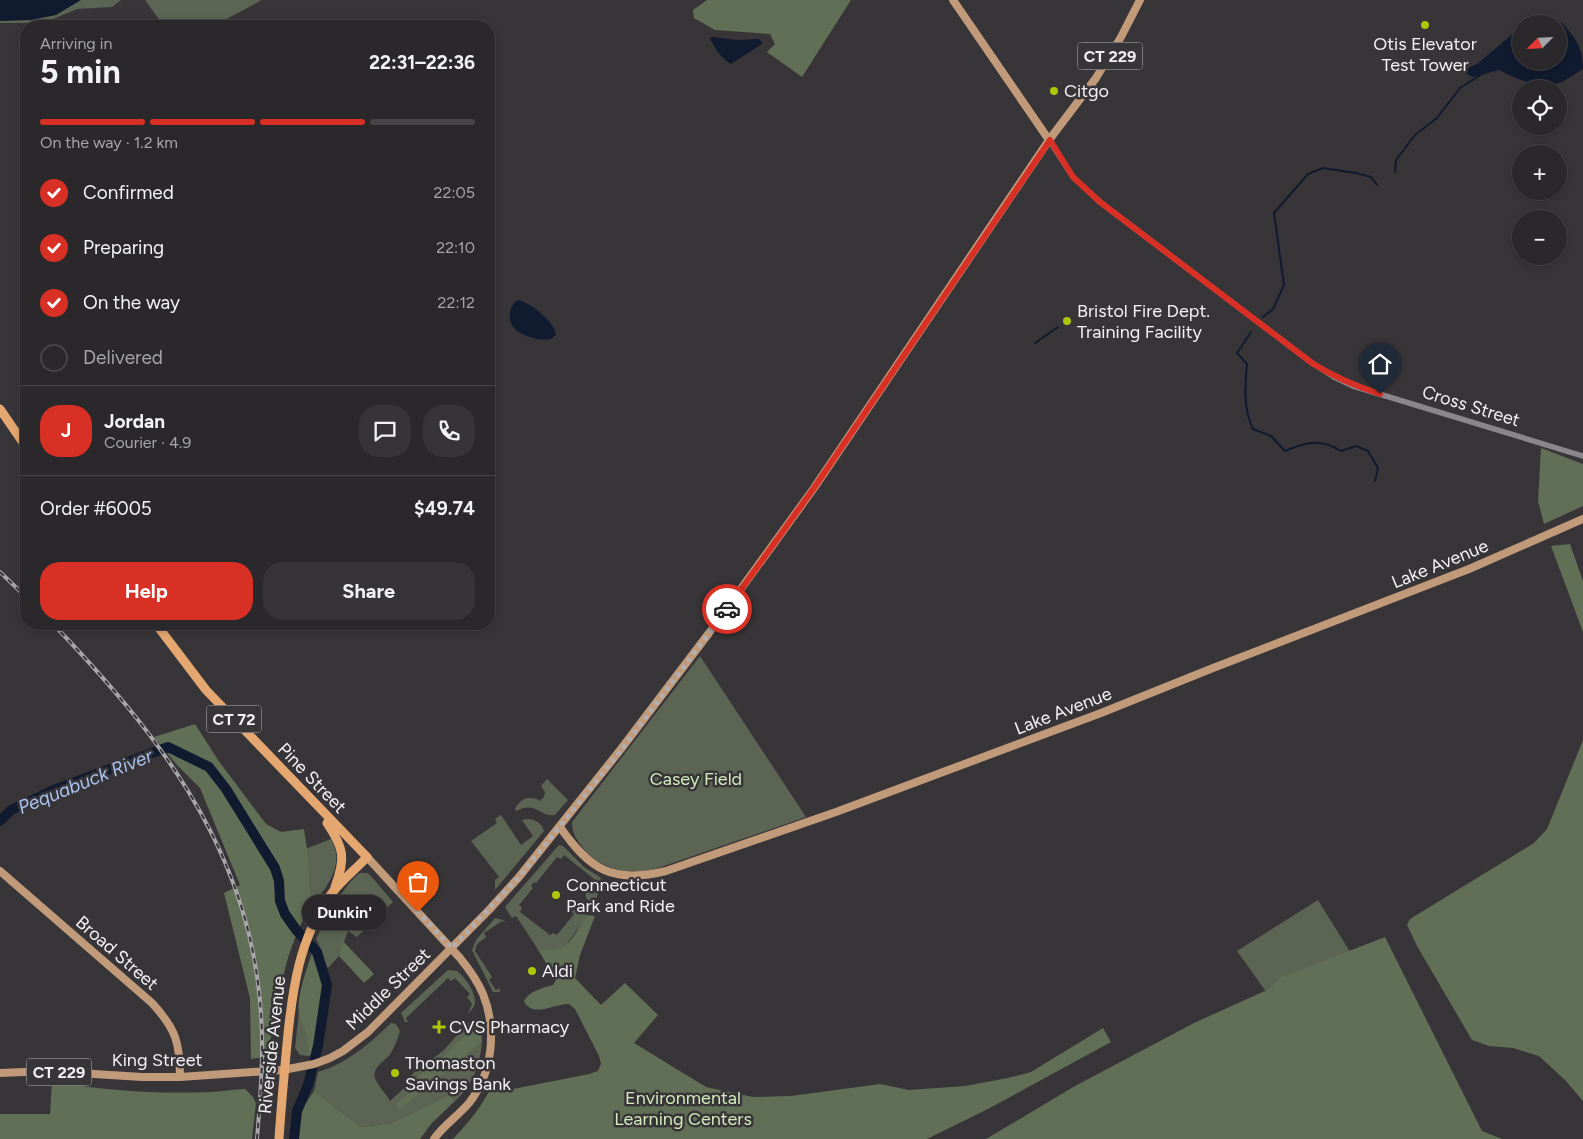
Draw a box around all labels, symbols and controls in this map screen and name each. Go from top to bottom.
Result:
north arrow [1512,15,1568,70]
map controls [1512,15,1567,265]
marker: Otis Elevator Test Tower [1419,19,1431,31]
place label: Otis Elevator Test Tower [1373,33,1477,76]
text: Arriving in [40,34,112,53]
road number: CT 229 [1078,42,1142,70]
text: 22:31–22:36 [369,51,475,74]
text: 5 min [40,53,121,91]
place label: Citgo [1064,80,1109,102]
button: locate [1512,80,1567,135]
marker: Citgo [1048,85,1060,97]
text: On the way · 1.2 km [40,133,178,152]
button: + [1512,145,1567,200]
icon: check [40,179,68,207]
text: Confirmed [83,181,174,204]
text: 22:05 [434,183,475,202]
button: − [1512,210,1567,265]
icon: check [40,234,68,262]
text: Preparing [83,236,164,259]
text: 22:10 [436,238,475,257]
icon: check [40,289,68,317]
text: On the way [83,291,180,314]
text: 22:12 [438,293,475,312]
place label: Bristol Fire Dept. Training Facility [1077,300,1210,343]
marker: Bristol Fire Dept. Training Facility [1061,315,1073,327]
pin [1359,343,1401,394]
text: Delivered [83,346,163,369]
icon: home [1366,350,1394,378]
street label: Cross Street [1419,381,1523,431]
button: chat [359,405,411,457]
button: phone [423,405,475,457]
text: Jordan [104,410,165,433]
text: J [61,419,71,442]
text: Courier · 4.9 [104,433,191,452]
text: Order #6005 [40,497,152,520]
text: $49.74 [414,497,475,520]
street label: Lake Avenue [1388,535,1492,593]
button: Help [40,562,253,620]
button: Share [263,562,475,620]
courier [702,584,752,634]
icon: car [713,595,741,623]
street label: Lake Avenue [1011,682,1115,740]
road number: CT 72 [206,706,262,732]
street label: Pine Street [273,738,351,818]
water label: Pequabuck River [15,744,156,819]
park label: Casey Field [650,768,742,790]
pin [397,861,439,912]
icon: bag [404,868,432,896]
place label: Connecticut Park and Ride [566,874,675,917]
marker: Connecticut Park and Ride [550,889,562,901]
callout: Dunkin' [303,894,388,930]
text: Dunkin' [317,903,372,922]
street label: Broad Street [71,911,163,995]
street label: Middle Street [341,943,435,1035]
place label: Aldi [542,960,573,982]
marker: Aldi [526,965,538,977]
street label: Riverside Avenue [254,975,290,1115]
place label: CVS Pharmacy [449,1016,570,1038]
marker: CVS Pharmacy [433,1021,445,1033]
street label: King Street [112,1049,202,1071]
place label: Thomaston Savings Bank [405,1052,511,1095]
road number: CT 229 [27,1058,92,1086]
marker: Thomaston Savings Bank [389,1067,401,1079]
park label: Environmental Learning Centers [614,1087,752,1130]

